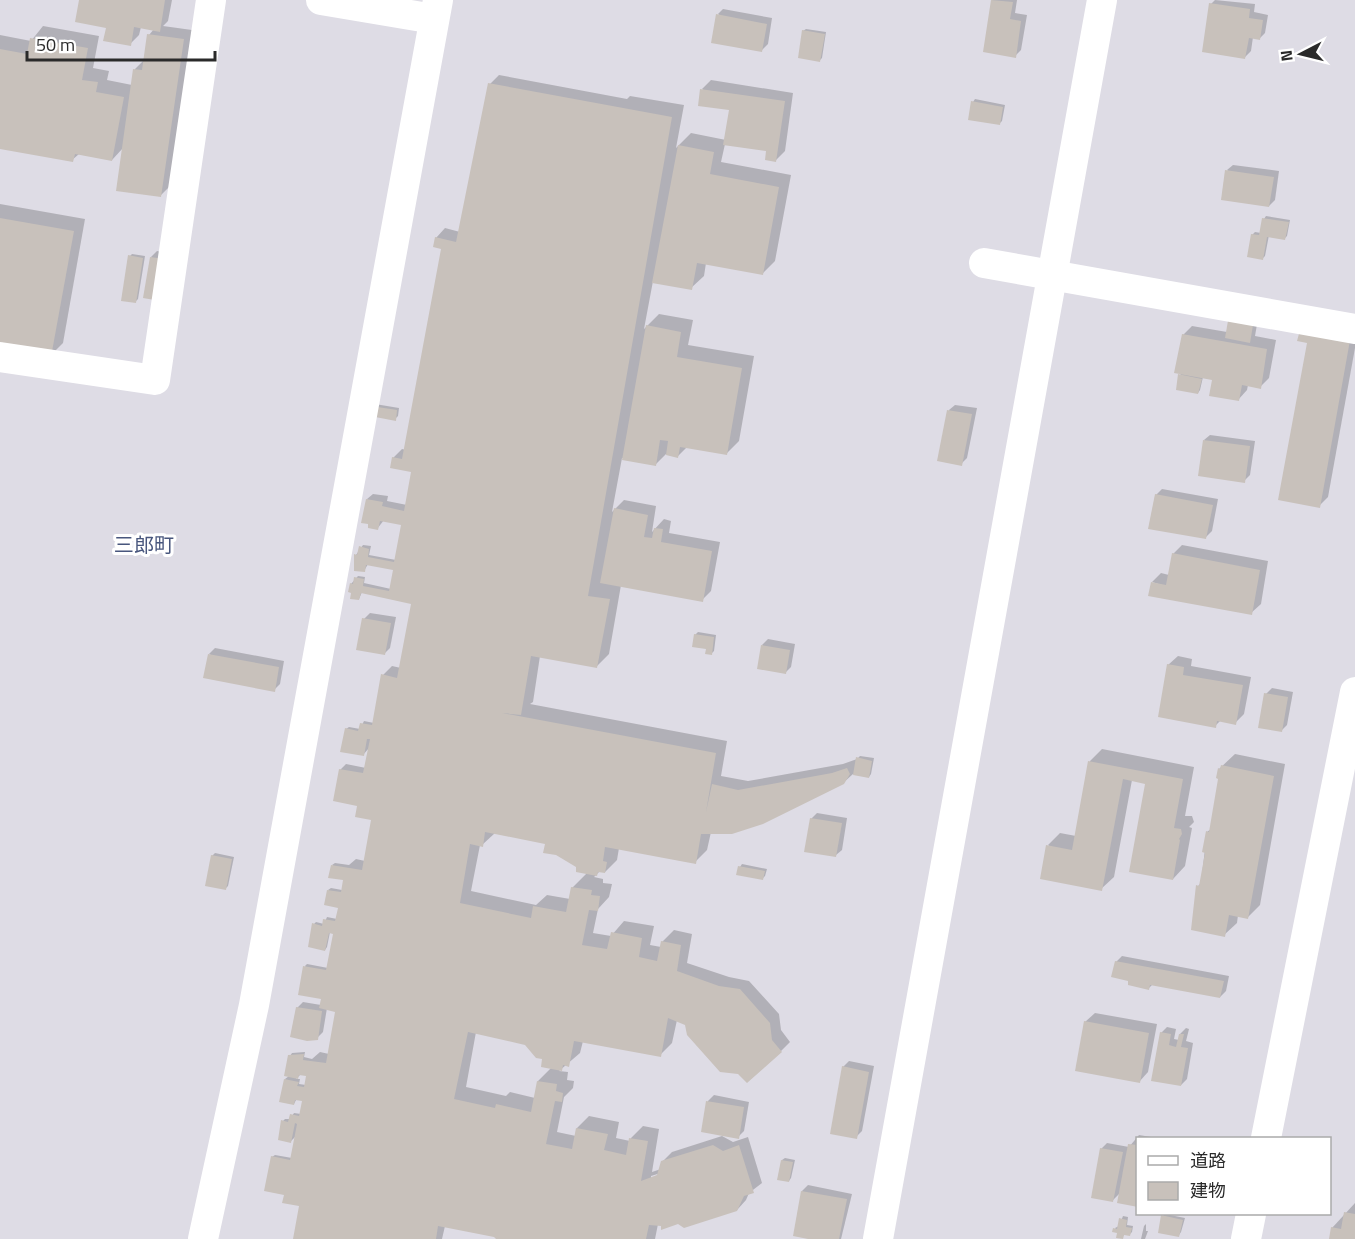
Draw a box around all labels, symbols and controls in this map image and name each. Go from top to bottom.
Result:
scale bar [27,24,214,62]
north arrow [1271,24,1331,84]
text: 50 m [36,31,75,58]
text: N [1274,49,1299,63]
district label: 三郎町 [114,529,174,560]
legend [1136,1137,1331,1215]
text: 道路 [1190,1147,1226,1174]
text: 建物 [1190,1177,1226,1204]

